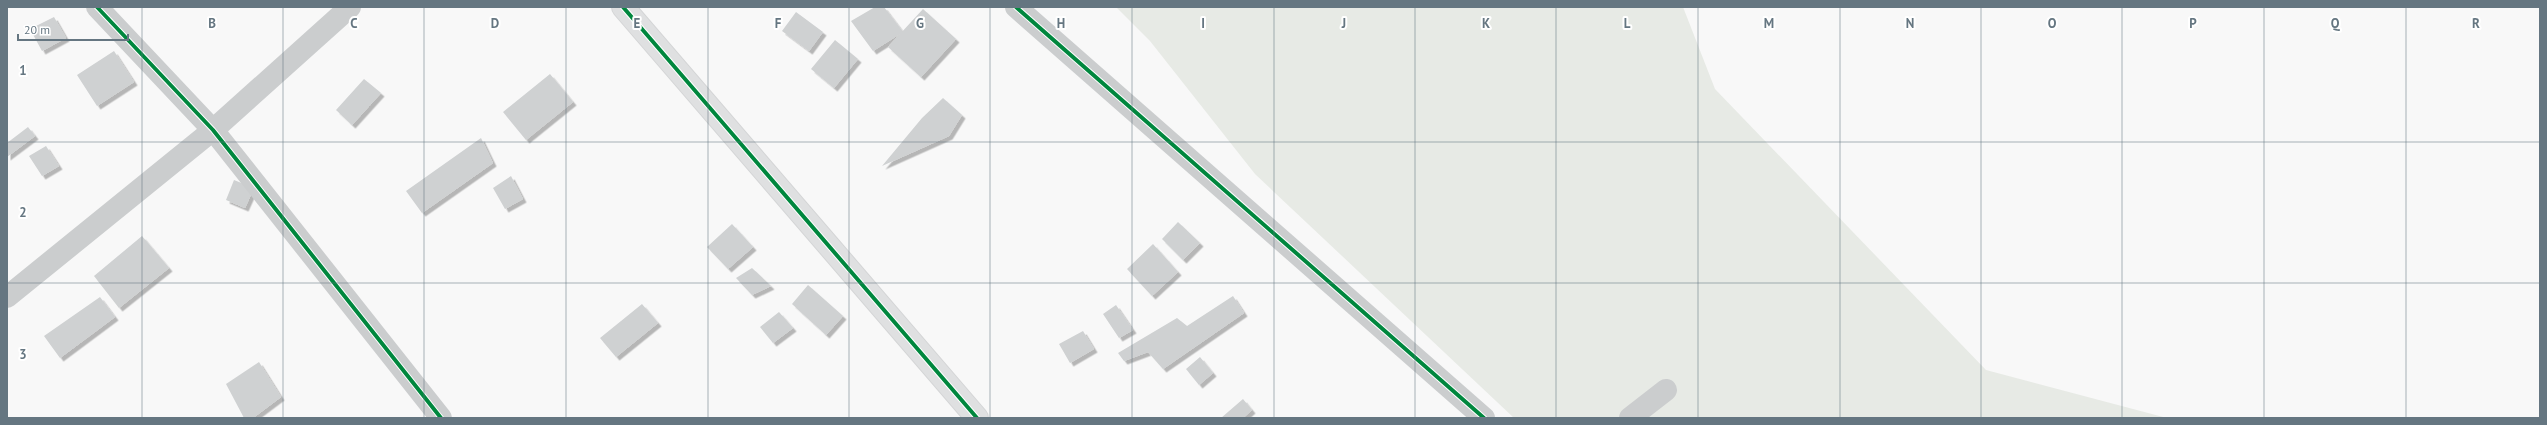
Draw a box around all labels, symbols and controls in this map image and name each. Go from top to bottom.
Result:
text: B [208,15,216,32]
text: C [350,15,358,32]
text: D [491,15,499,32]
text: E [634,15,641,32]
text: F [775,15,782,32]
text: G [916,15,924,32]
text: H [1057,15,1065,32]
text: I [1201,15,1205,32]
text: J [1341,15,1346,32]
text: K [1482,15,1490,32]
text: L [1624,15,1631,32]
text: M [1764,15,1774,32]
text: N [1906,15,1914,32]
text: O [2048,15,2057,32]
text: P [2189,15,2197,32]
text: Q [2331,15,2341,32]
text: R [2472,15,2480,32]
scale bar [18,16,128,42]
text: 20 m [24,22,50,37]
text: 1 [19,62,27,79]
text: 2 [19,204,27,221]
text: 3 [19,346,27,363]

